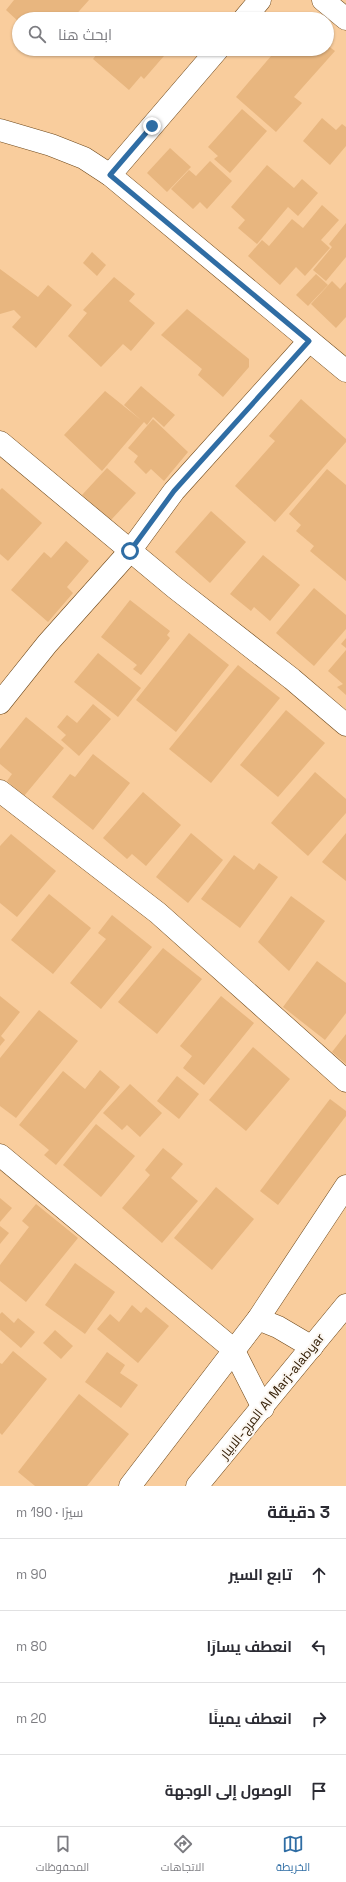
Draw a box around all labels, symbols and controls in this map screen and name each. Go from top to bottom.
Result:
search box [12,12,334,56]
icon: search [26,23,48,45]
text: ابحث هنا [58,25,112,44]
route end [143,117,161,135]
route start [121,542,139,560]
street label: المرج-الابيار Al Marj-alabyar [215,1329,328,1463]
text: 3 دقيقة [267,1501,330,1523]
text: سيرًا · 190 m [16,1504,83,1521]
icon: ahead [308,1564,330,1586]
text: تابع السير [229,1565,292,1584]
text: 90 m [16,1566,47,1583]
icon: left [308,1636,330,1658]
text: انعطف يسارًا [206,1637,292,1656]
text: 80 m [16,1638,47,1655]
icon: right [308,1708,330,1730]
text: انعطف يمينًا [208,1709,292,1728]
text: 20 m [16,1710,47,1727]
icon: arrive [308,1780,330,1802]
text: الوصول إلى الوجهة [165,1781,292,1800]
tab: المحفوظات [36,1833,89,1877]
tab: الاتجاهات [161,1833,204,1877]
tab: الخريطة [276,1833,310,1877]

